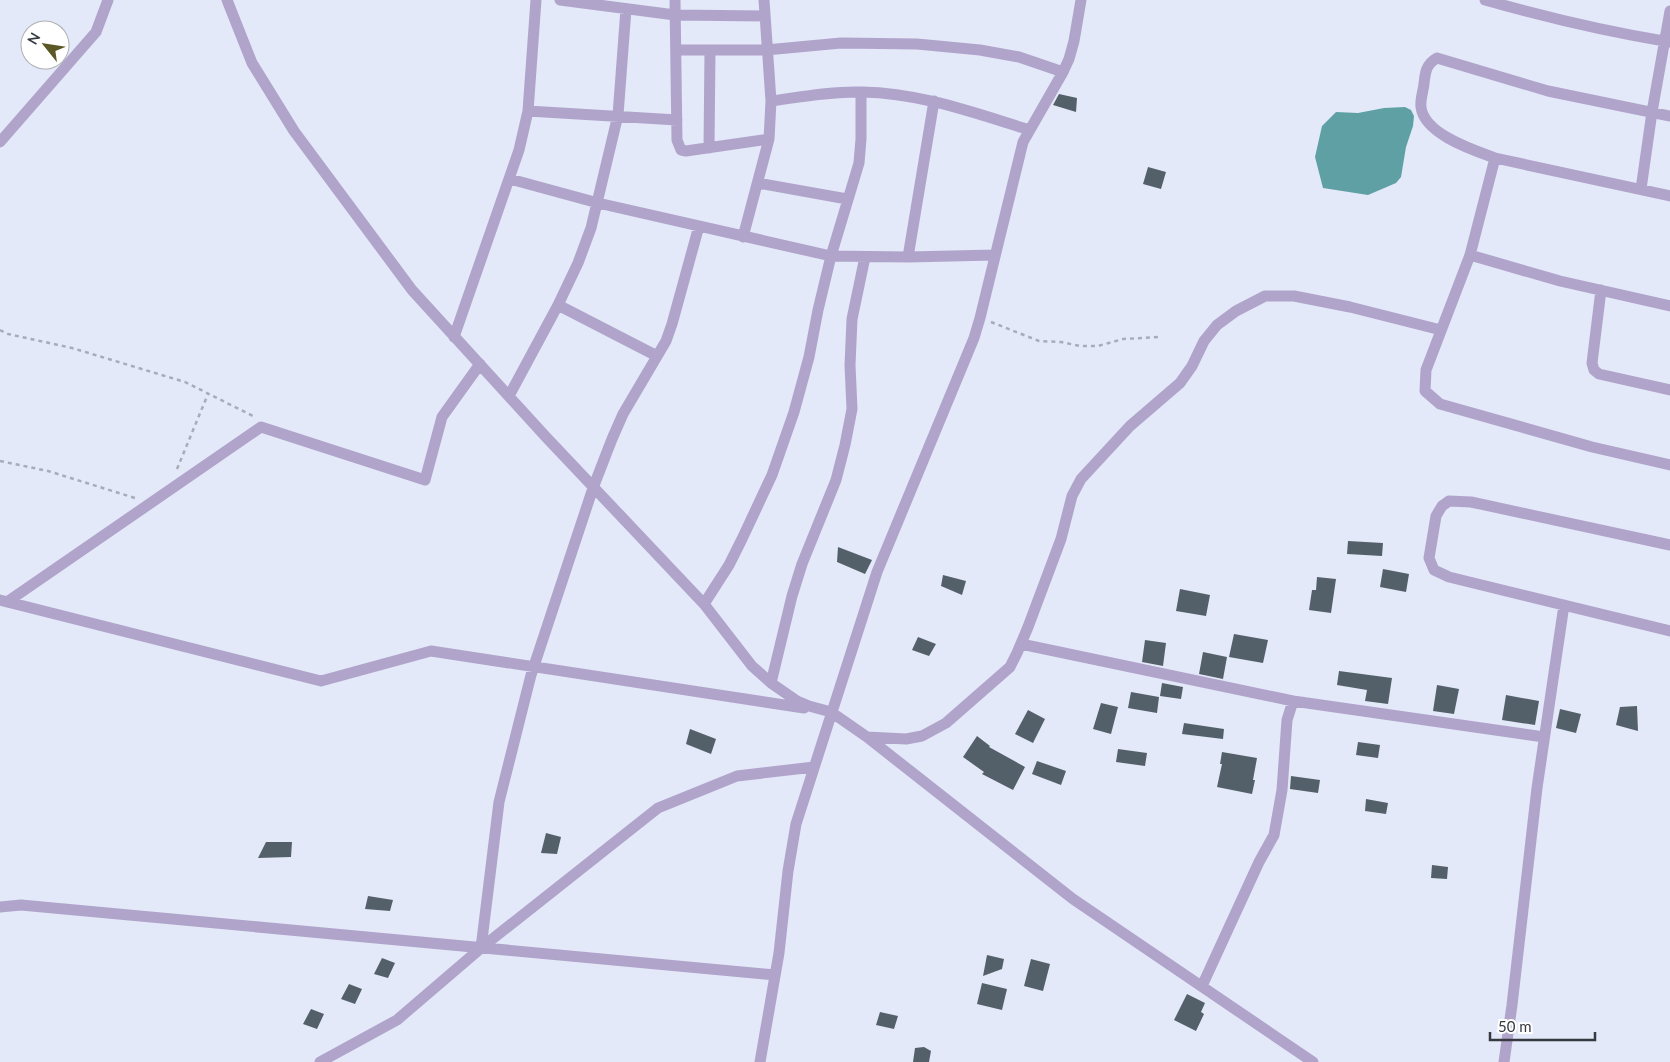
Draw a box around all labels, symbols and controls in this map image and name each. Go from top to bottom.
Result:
north arrow [20,20,70,70]
text: N [23,29,43,47]
scale bar [1490,1010,1595,1042]
text: 50 m [1498,1017,1532,1035]

